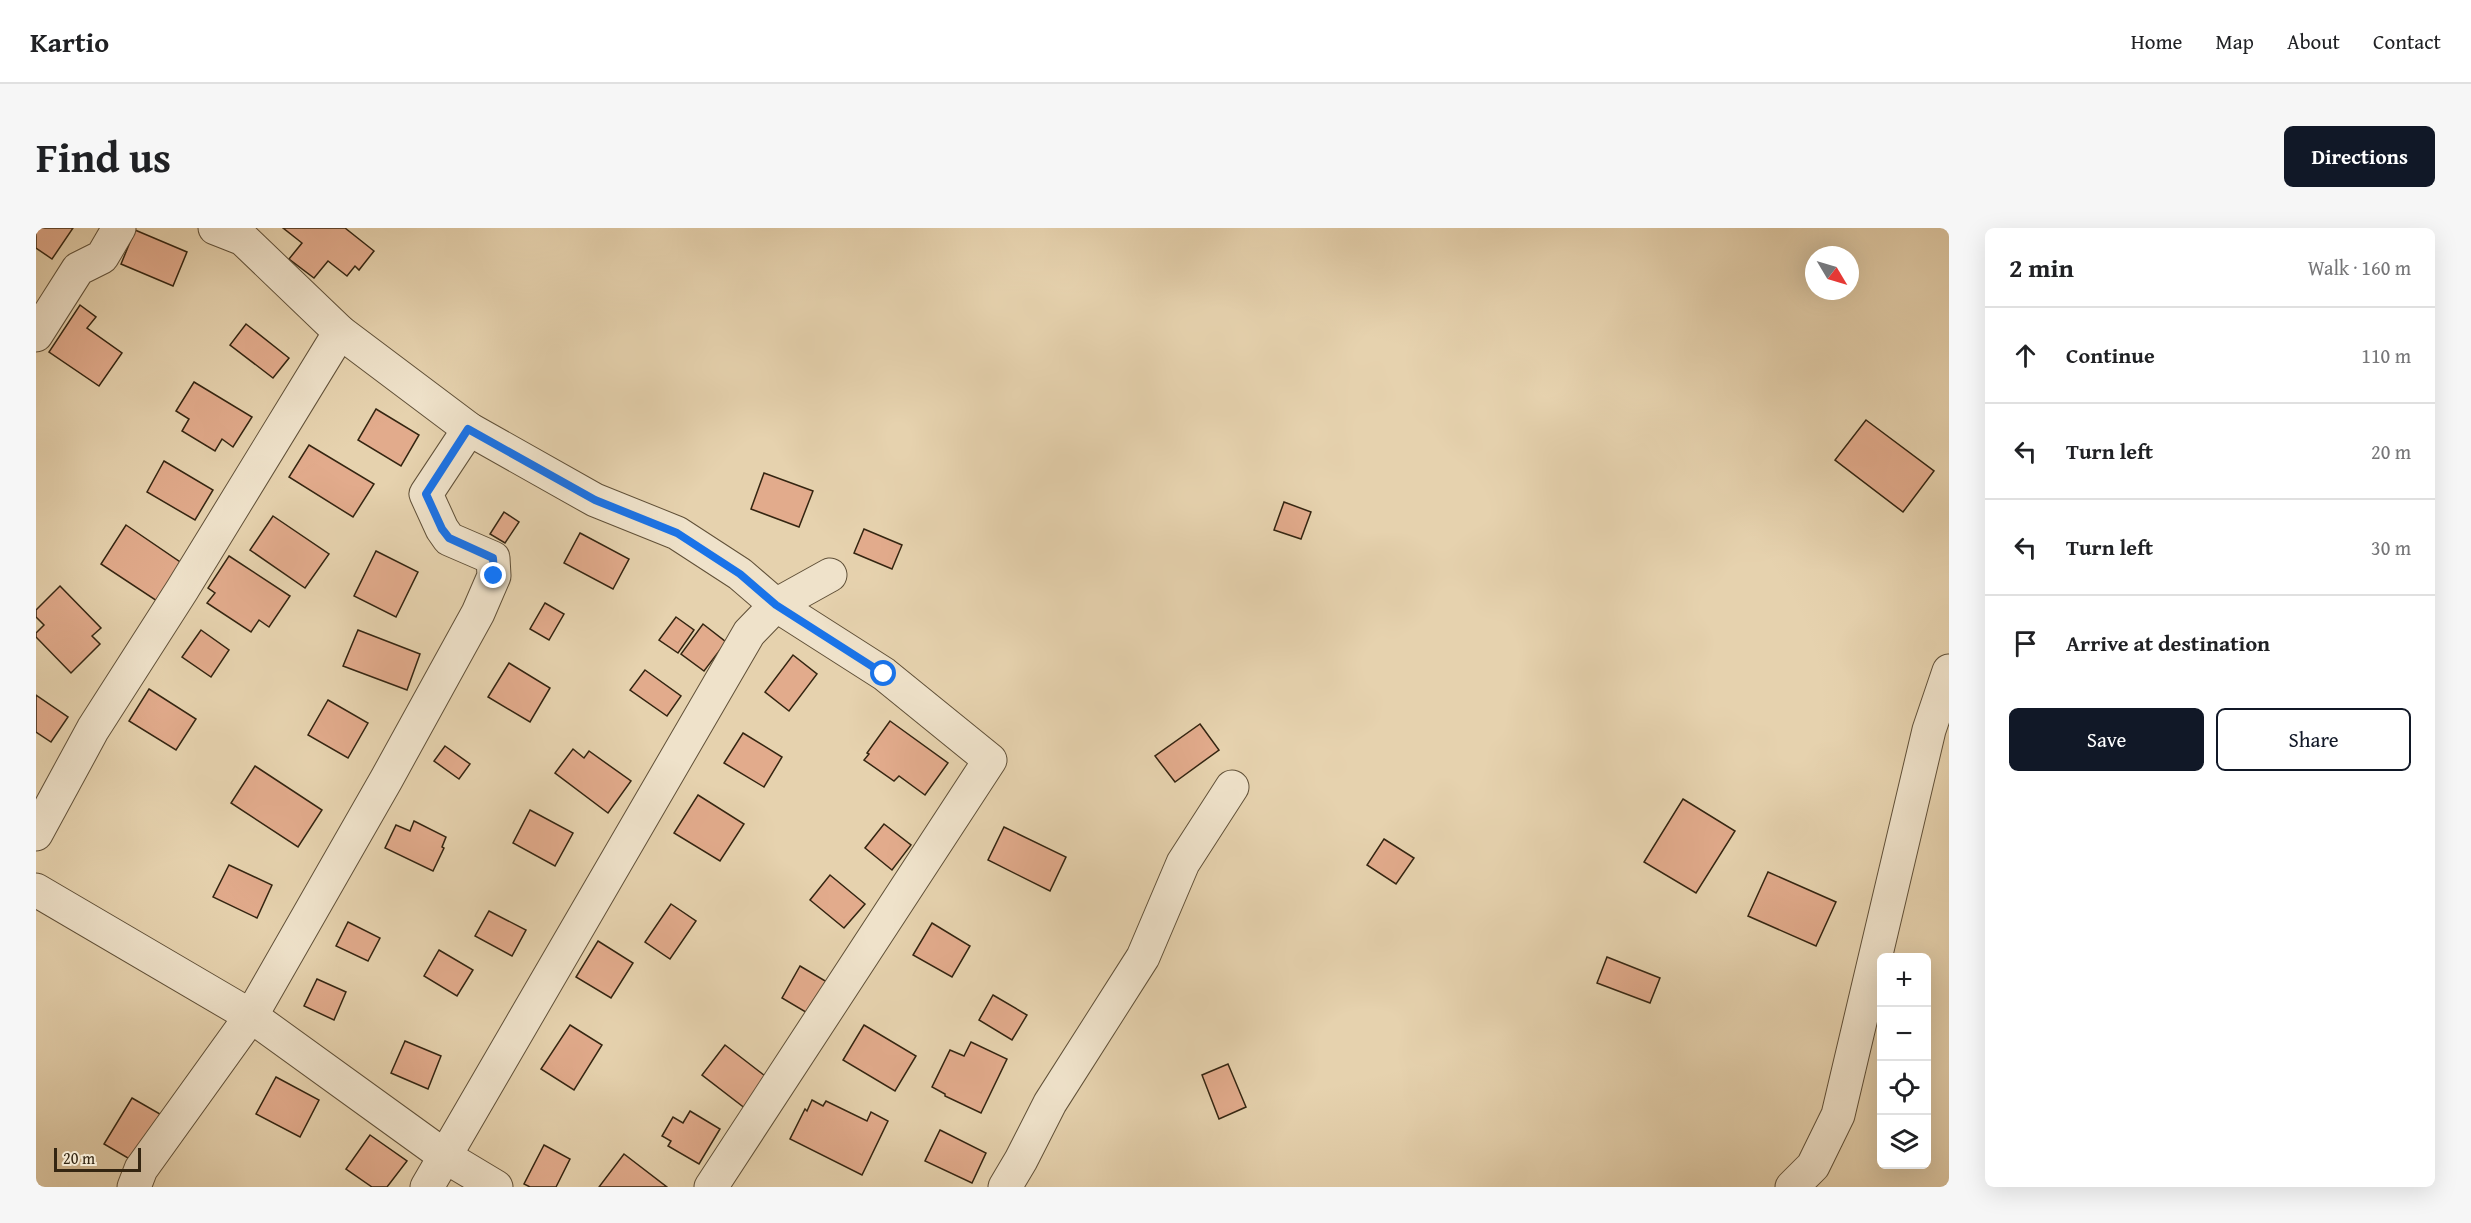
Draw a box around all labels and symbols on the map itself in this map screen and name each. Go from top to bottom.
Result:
north arrow [1805,246,1859,300]
route end [480,562,506,588]
route start [870,660,896,686]
scale bar [54,1145,141,1172]

